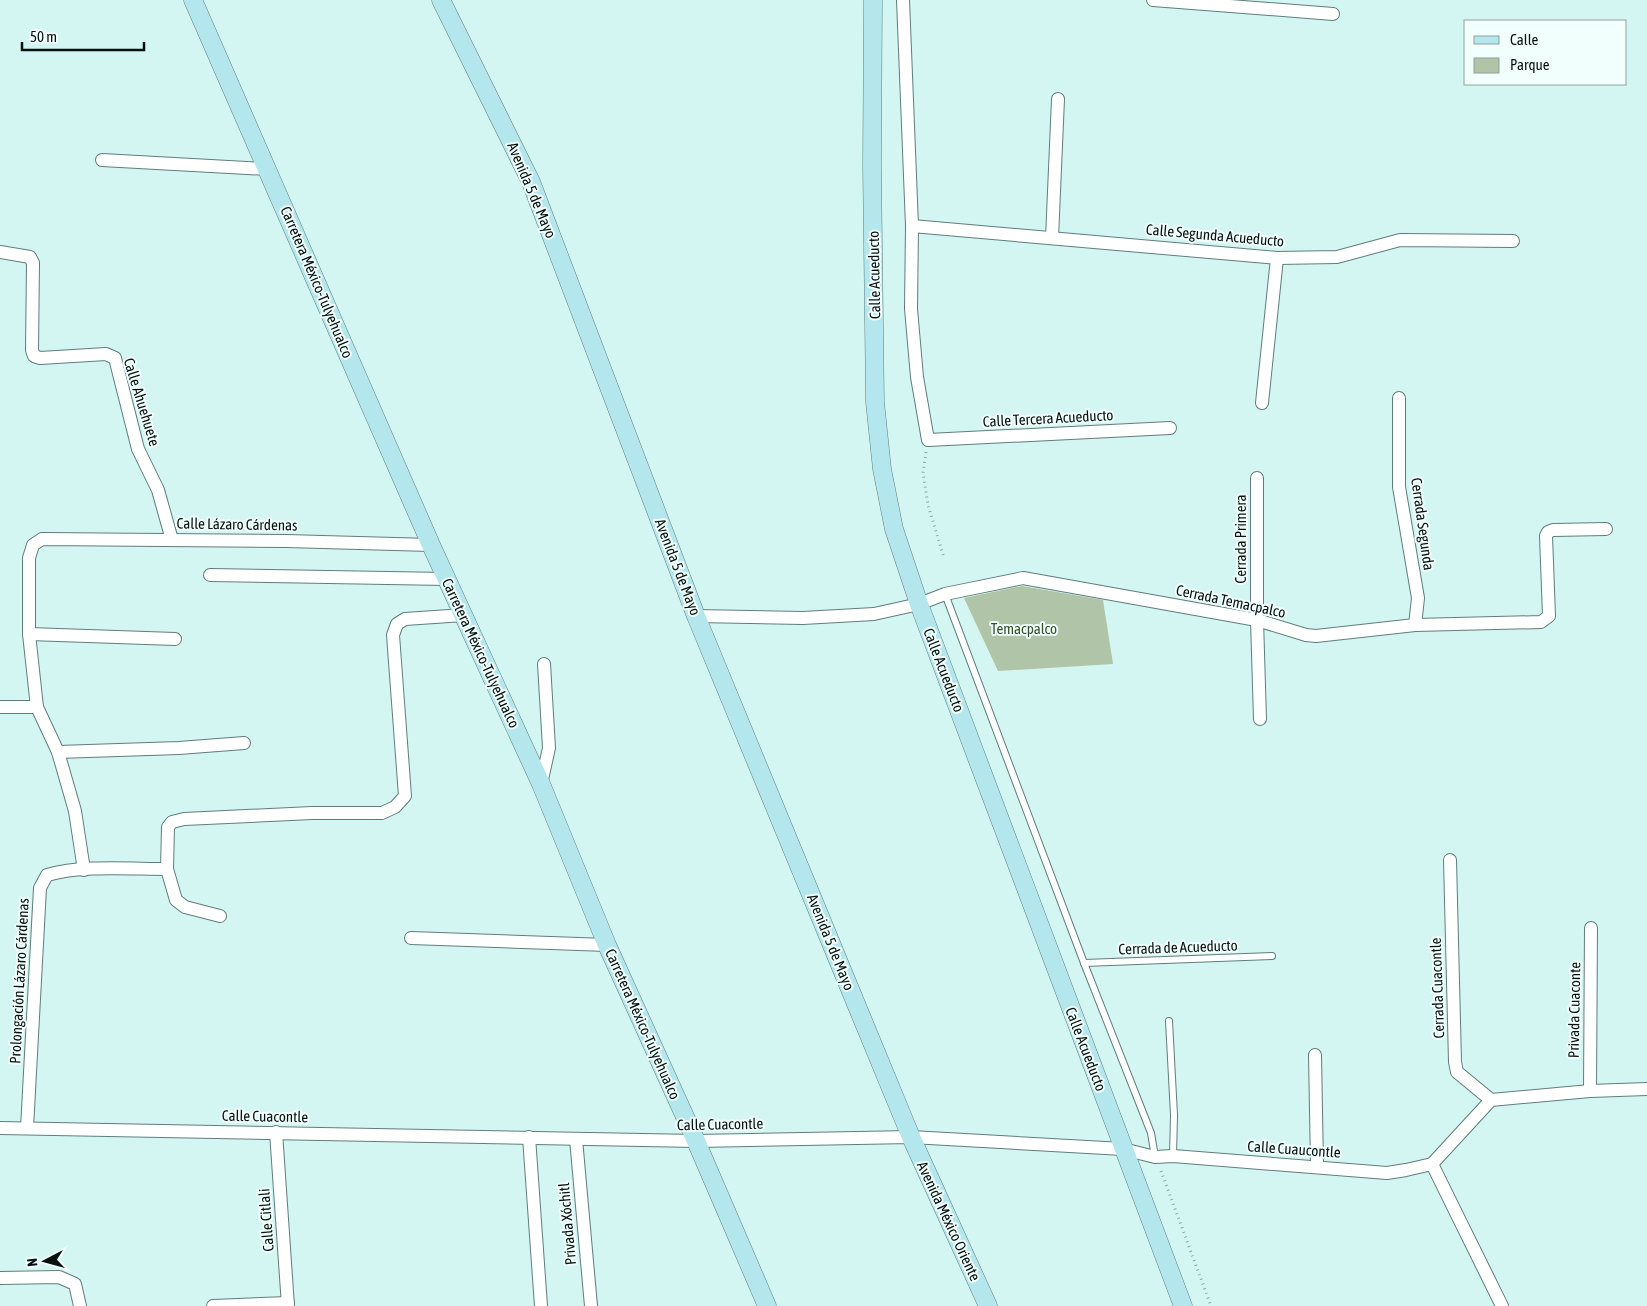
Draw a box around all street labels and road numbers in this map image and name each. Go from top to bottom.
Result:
street label: Avenida 5 de Mayo [504,140,560,240]
street label: Carretera México-Tulyehualco [277,204,357,360]
street label: Calle Segunda Acueducto [1145,220,1285,250]
street label: Calle Acueducto [865,231,883,319]
street label: Calle Ahuehuete [121,356,164,448]
street label: Calle Tercera Acueducto [982,406,1114,430]
street label: Cerrada Segunda [1408,477,1438,571]
street label: Cerrada Primera [1232,494,1249,584]
street label: Calle Lázaro Cárdenas [177,514,297,534]
street label: Avenida 5 de Mayo [652,516,704,618]
street label: Carretera México-Tulyehualco [439,576,523,730]
street label: Cerrada Temacpalco [1175,581,1287,621]
street label: Calle Acueducto [920,626,968,714]
street label: Avenida 5 de Mayo [804,891,858,993]
street label: Prolongación Lázaro Cárdenas [6,898,32,1064]
street label: Cerrada de Acueducto [1118,936,1238,958]
street label: Cerrada Cuacontle [1427,937,1447,1039]
street label: Carretera México-Tulyehualco [602,946,684,1102]
street label: Privada Cuaconte [1565,962,1583,1058]
street label: Calle Acueducto [1062,1005,1110,1093]
street label: Calle Cuacontle [222,1107,308,1125]
street label: Calle Cuacontle [677,1115,763,1133]
street label: Calle Cuaucontle [1247,1137,1341,1161]
street label: Avenida México Oriente [914,1159,984,1284]
street label: Privada Xóchitl [555,1182,579,1266]
street label: Calle Citlali [255,1188,277,1252]

